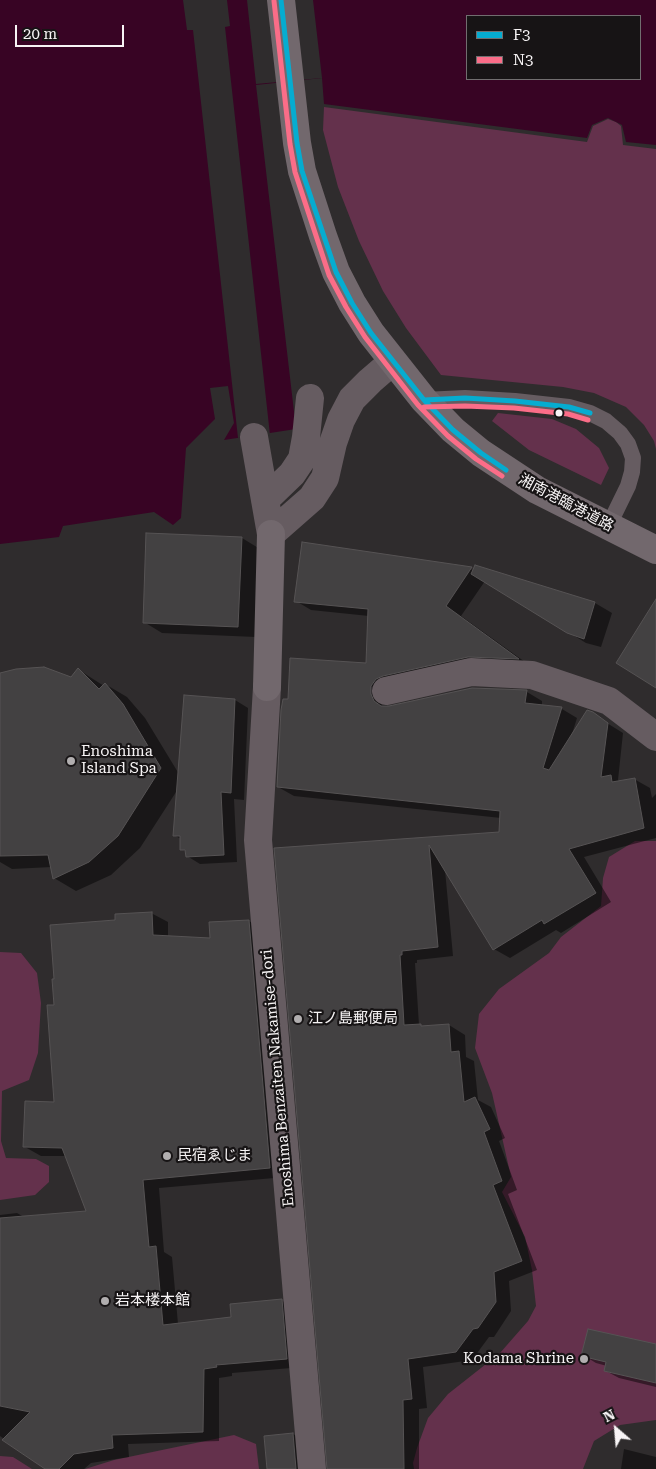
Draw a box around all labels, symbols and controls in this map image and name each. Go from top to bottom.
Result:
scale bar [18,15,126,47]
legend [466,15,641,80]
text: 20 m [23,25,57,43]
text: F3 [513,26,530,44]
text: N3 [513,51,533,69]
unlabelled marker [554,408,564,418]
street label: 湘南港臨港道路 [515,470,617,536]
place label: Enoshima Island Spa [81,743,157,778]
marker: Enoshima Island Spa [65,755,77,767]
street label: Enoshima Benzaiten Nakamise-dori [258,949,298,1207]
place label: 江ノ島郵便局 [308,1010,398,1028]
marker: 江ノ島郵便局 [292,1013,304,1025]
place label: 民宿ゑじま [177,1147,252,1165]
marker: 民宿ゑじま [161,1150,173,1162]
place label: 岩本楼本館 [115,1292,190,1310]
marker: 岩本楼本館 [99,1295,111,1307]
place label: Kodama Shrine [463,1350,574,1368]
marker: Kodama Shrine [578,1353,590,1365]
north arrow [591,1404,641,1454]
text: N [601,1406,618,1425]

